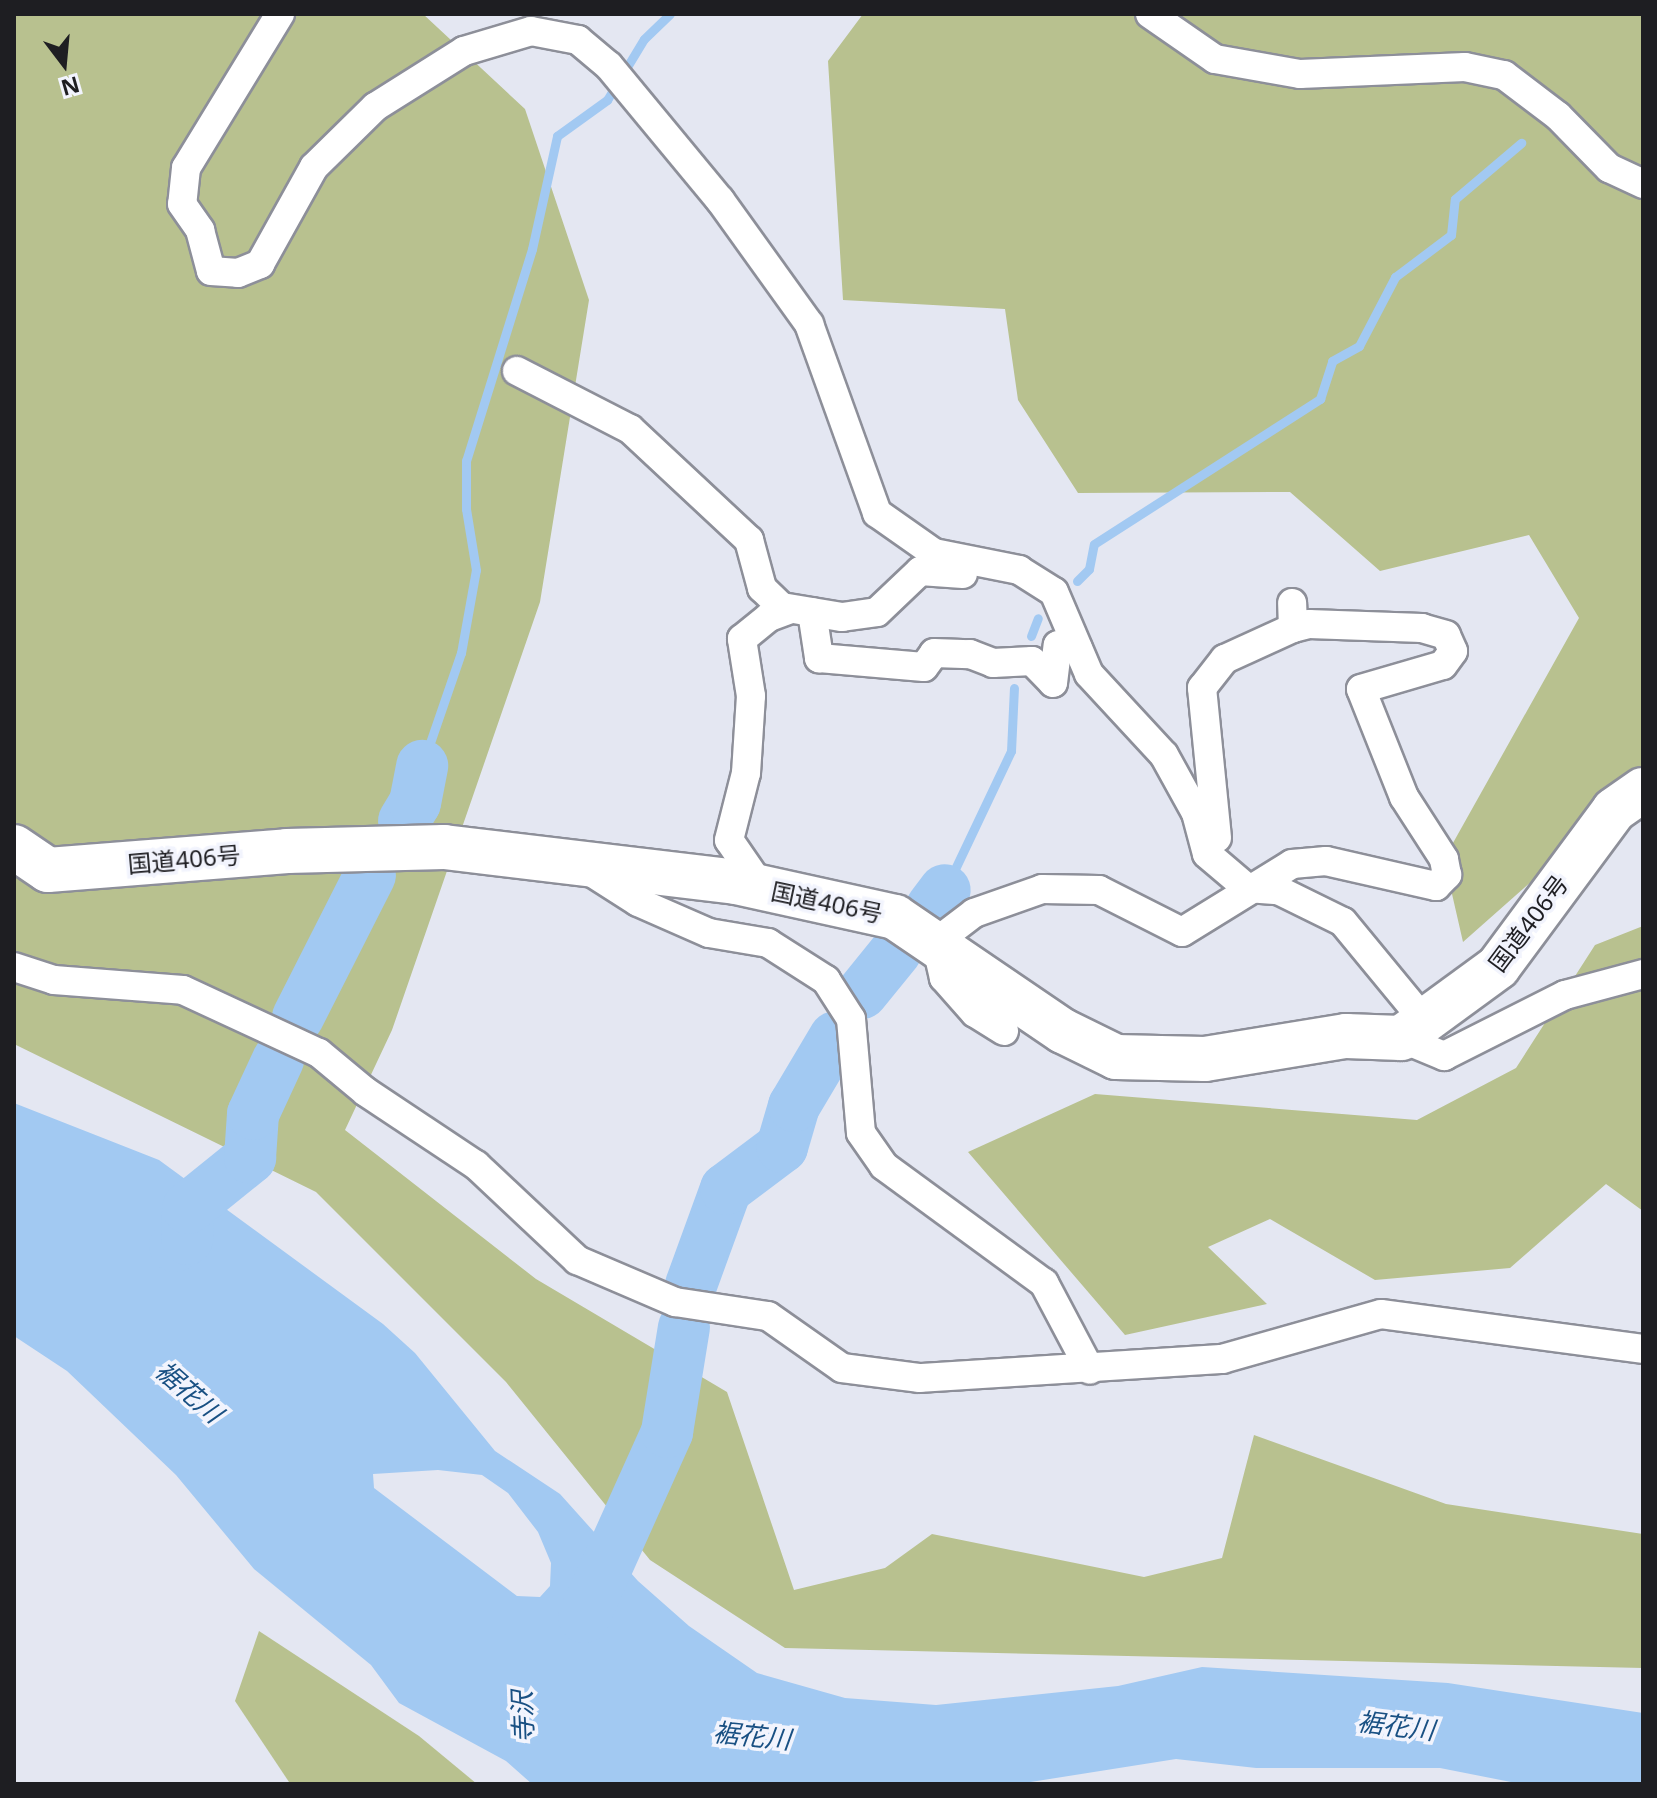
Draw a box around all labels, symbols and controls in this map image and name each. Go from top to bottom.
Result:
north arrow [24,24,104,104]
text: N [58,70,83,104]
street label: 国道406号 [126,840,242,878]
street label: 国道406号 [1482,869,1574,977]
street label: 国道406号 [769,876,885,928]
water label: 裾花川 [149,1355,229,1429]
water label: 寺沢 [507,1690,539,1744]
water label: 裾花川 [1355,1706,1437,1746]
water label: 裾花川 [712,1716,792,1756]

